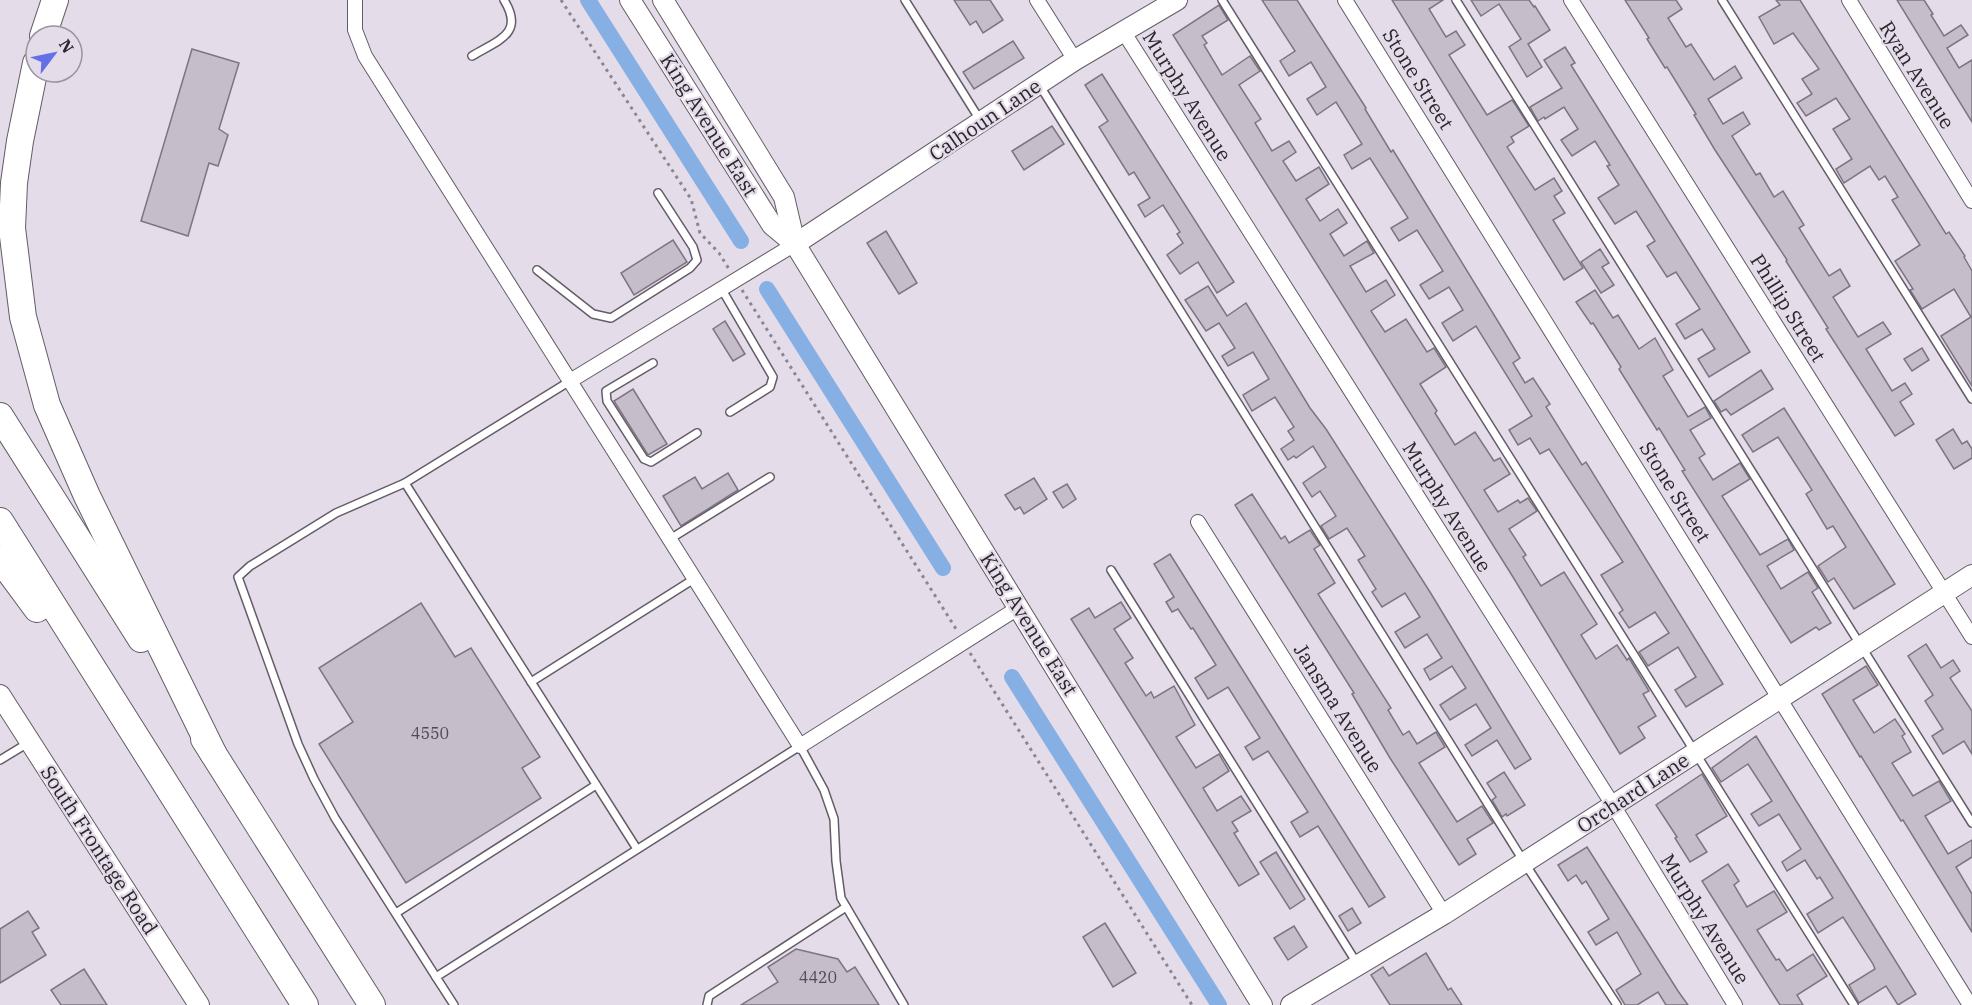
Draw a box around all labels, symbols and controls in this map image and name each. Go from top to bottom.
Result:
street label: Ryan Avenue [1874,16,1961,134]
street label: Stone Street [1377,23,1460,134]
north arrow [24,24,84,84]
street label: Murphy Avenue [1137,25,1238,166]
text: N [55,35,79,57]
street label: King Avenue East [654,48,764,201]
street label: Calhoun Lane [923,72,1046,167]
street label: Phillip Street [1744,249,1832,367]
street label: Murphy Avenue [1397,436,1498,577]
street label: Stone Street [1634,436,1717,547]
street label: King Avenue East [974,547,1084,700]
street label: Jansma Avenue [1288,638,1389,777]
house number: 4550 [411,723,449,743]
street label: Orchard Lane [1571,746,1694,839]
street label: South Frontage Road [35,760,164,939]
street label: Murphy Avenue [1655,848,1756,989]
house number: 4420 [799,967,837,987]

